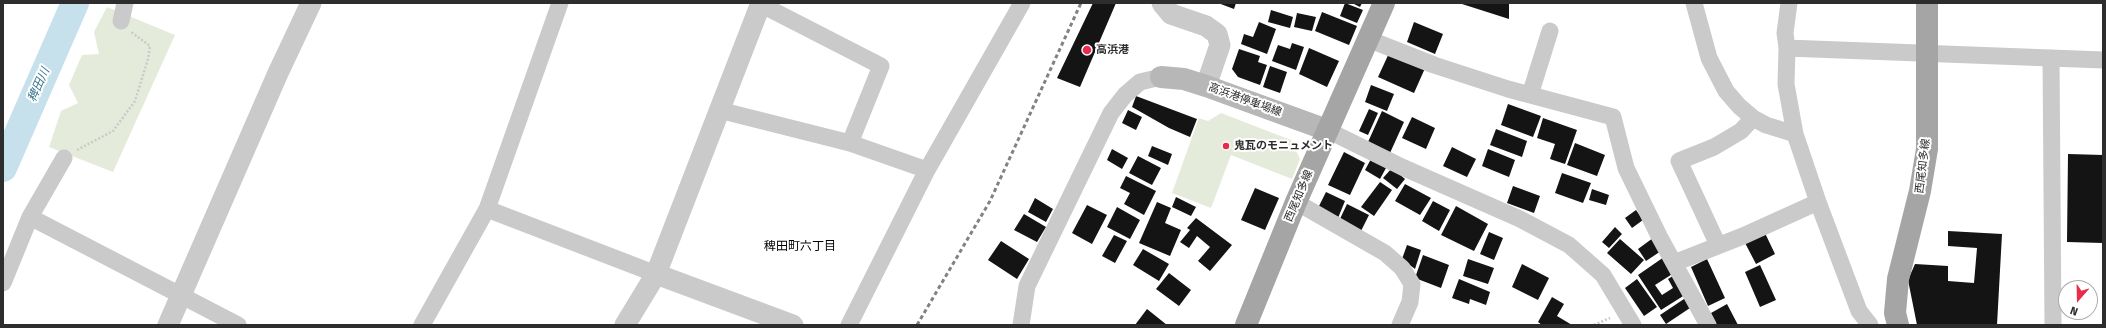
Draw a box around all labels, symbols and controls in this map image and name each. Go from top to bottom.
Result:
place label: 高浜港 [1096,43,1129,57]
marker: 高浜港 [1081,44,1093,56]
water label: 稗田川 [25,66,53,104]
street label: 高浜港停車場線 [1207,81,1283,119]
street label: 西尾知多線 [1913,138,1933,194]
place label: 鬼瓦のモニュメント [1234,139,1333,153]
marker: 鬼瓦のモニュメント [1221,141,1231,151]
street label: 西尾知多線 [1282,168,1316,224]
district label: 稗田町六丁目 [764,240,836,254]
north arrow [2058,280,2098,320]
text: N [2068,303,2080,318]

